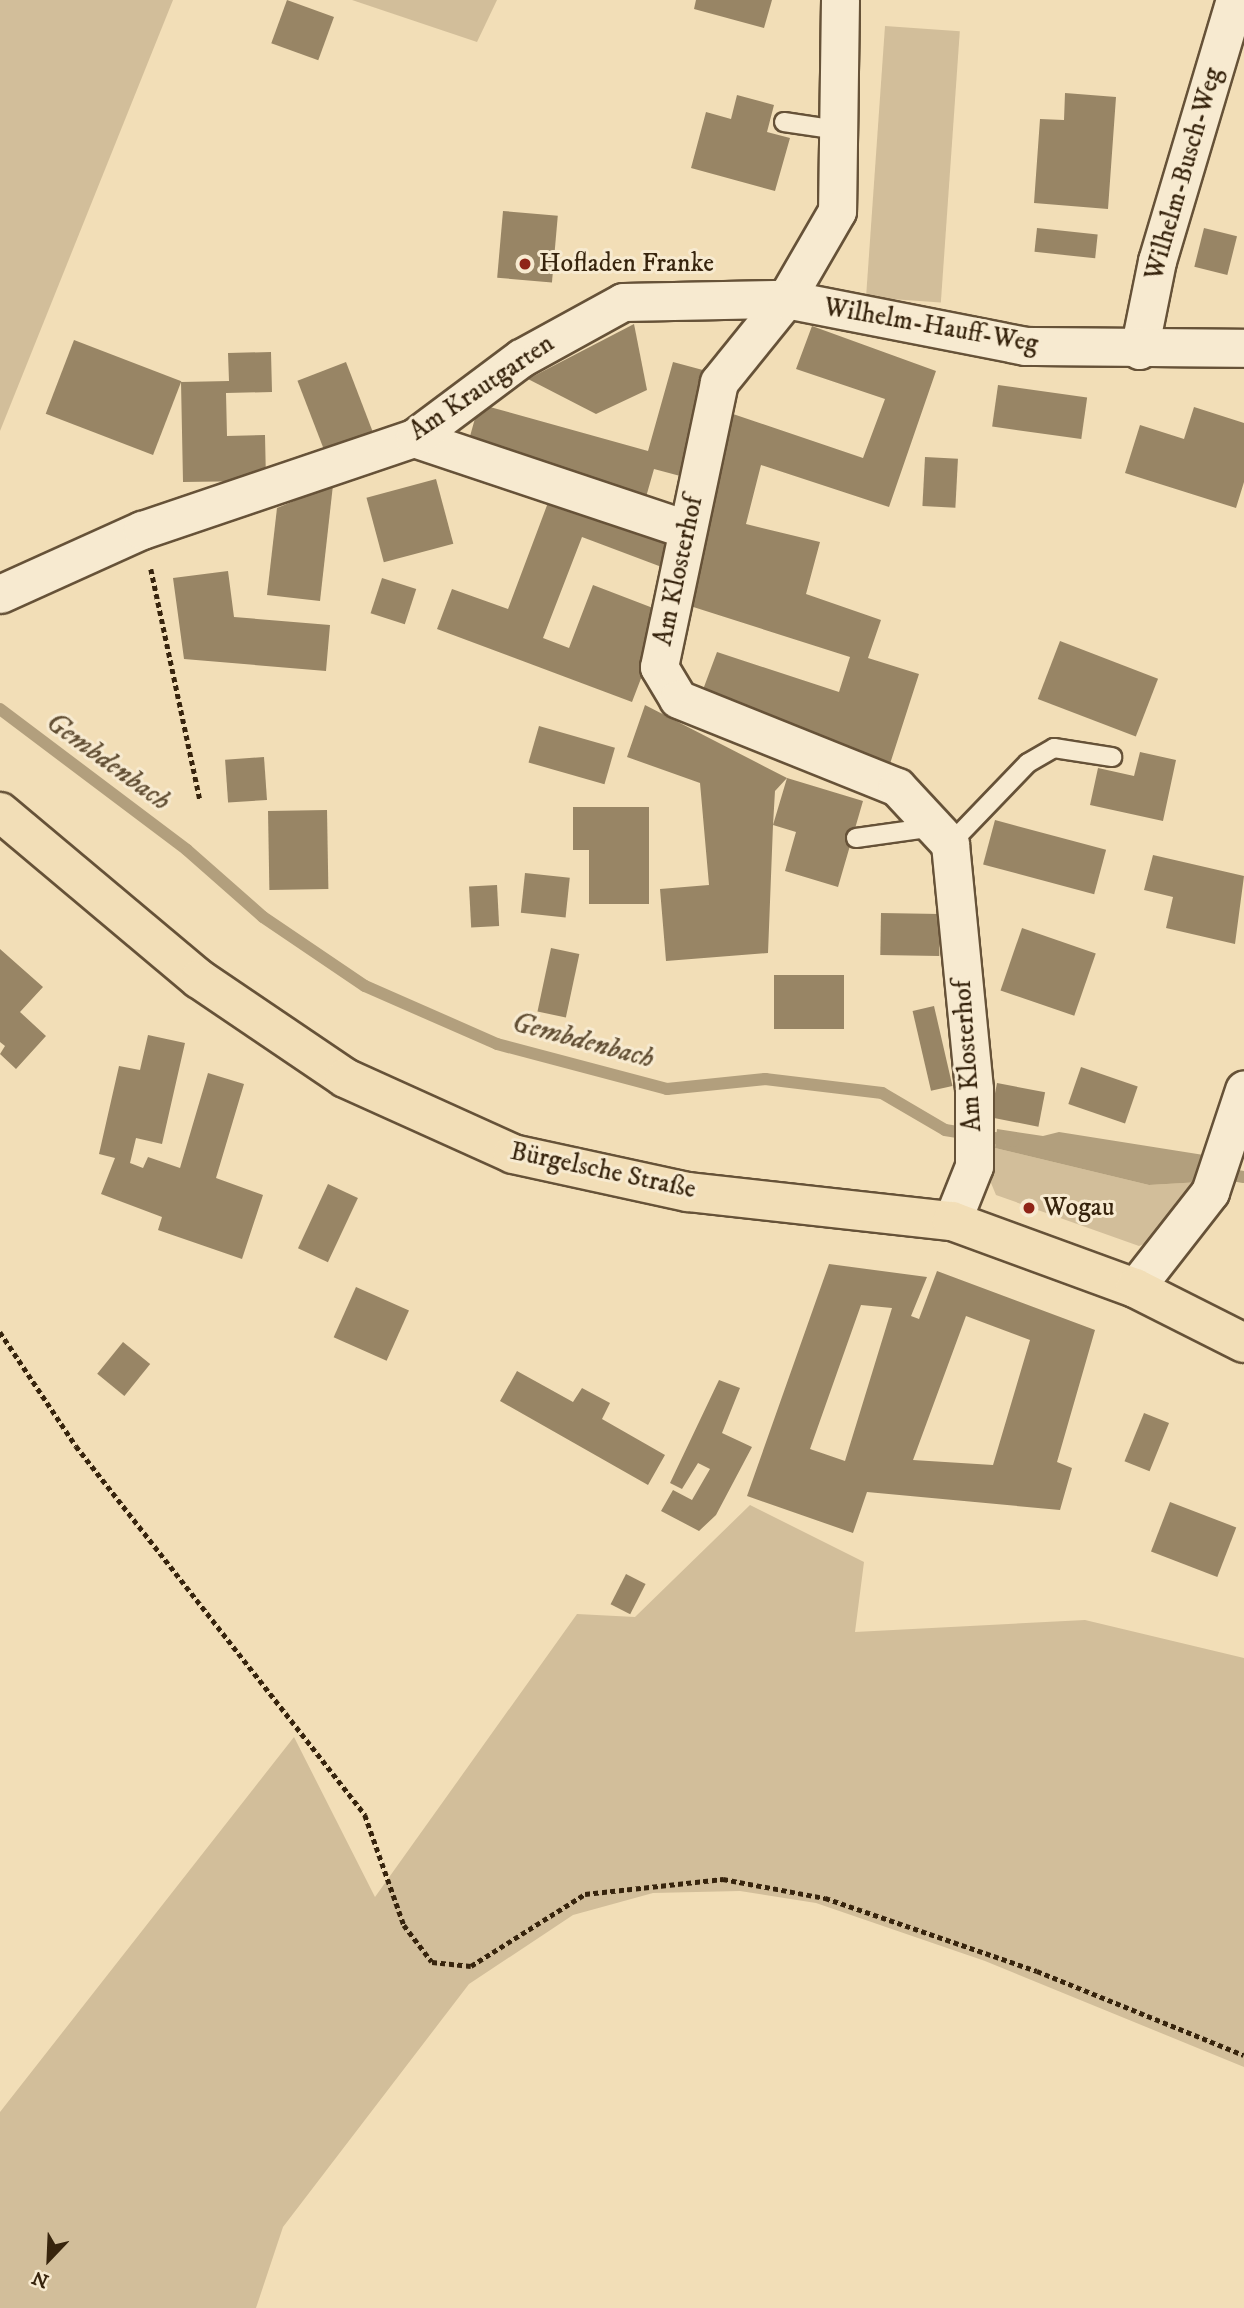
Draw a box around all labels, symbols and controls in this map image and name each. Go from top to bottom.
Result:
street label: Wilhelm-Busch-Weg [1139,64,1229,284]
place label: Hofladen Franke [539,248,714,280]
marker: Hofladen Franke [517,256,533,272]
street label: Wilhelm-Hauff-Weg [821,292,1041,360]
street label: Am Krautgarten [404,328,560,448]
street label: Am Klosterhof [648,493,710,649]
water label: Gembdenbach [39,706,177,818]
street label: Am Klosterhof [947,979,989,1133]
water label: Gembdenbach [508,1006,658,1076]
street label: Bürgelsche Straße [507,1136,699,1206]
place label: Wogau [1043,1192,1114,1224]
marker: Wogau [1021,1200,1037,1216]
north arrow [14,2224,84,2294]
text: N [29,2265,52,2292]

